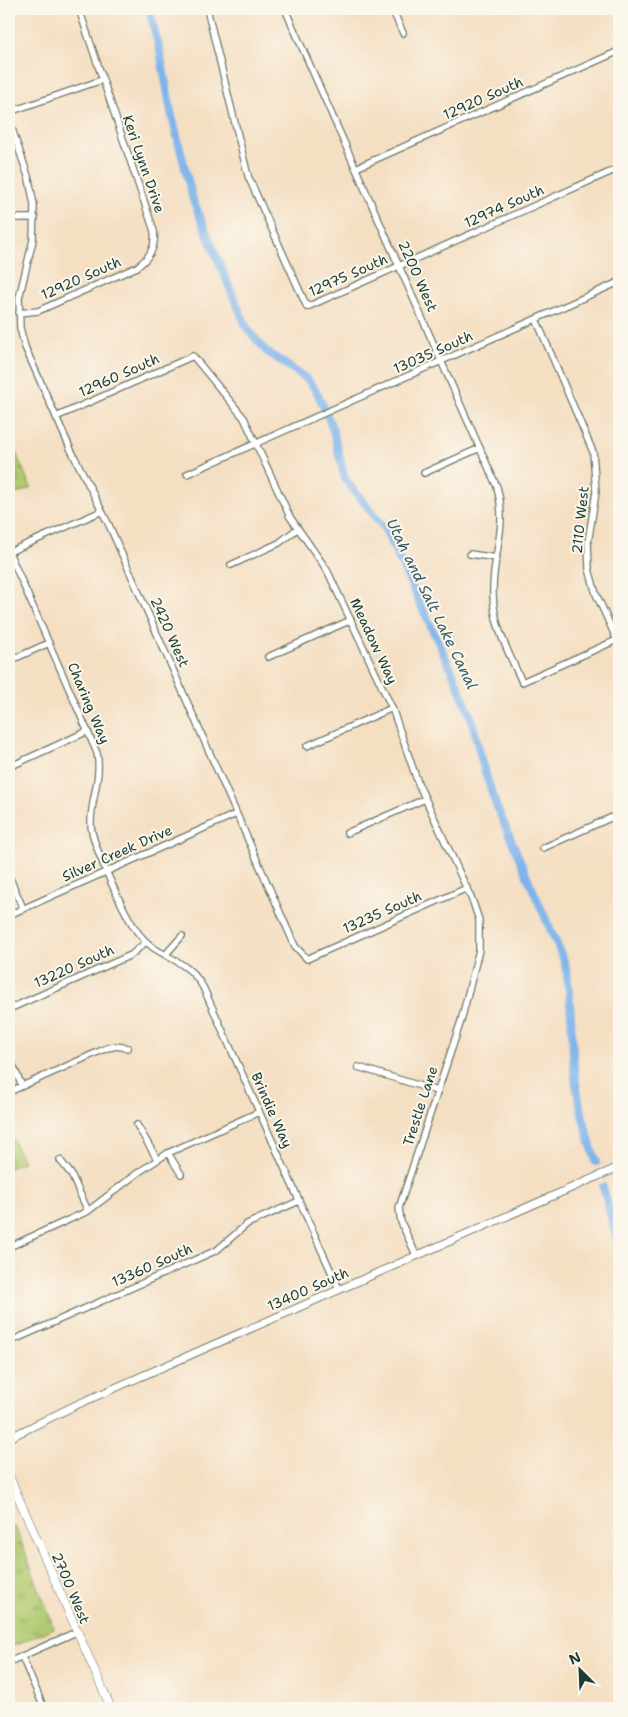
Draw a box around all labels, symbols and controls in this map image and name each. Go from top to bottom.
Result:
street label: 12920 South [440,72,526,124]
street label: Keri Lynn Drive [119,113,169,215]
street label: 12974 South [461,180,547,232]
street label: 2200 West [394,238,442,314]
street label: 12975 South [306,250,390,300]
street label: 12920 South [38,252,124,304]
street label: 13035 South [390,326,476,378]
street label: 12960 South [76,349,162,401]
street label: 2110 West [567,485,593,555]
water label: Utah and Salt Lake Canal [382,515,482,693]
street label: 2420 West [147,594,193,670]
street label: Meadow Way [346,595,402,687]
street label: Charing Way [64,660,114,746]
street label: Silver Creek Drive [59,821,175,885]
street label: 13235 South [340,887,424,937]
street label: 13220 South [31,940,117,992]
street label: Trestle Lane [399,1064,441,1148]
street label: Brindie Way [247,1069,297,1151]
street label: 13360 South [109,1239,195,1291]
street label: 13400 South [265,1263,351,1315]
street label: 2700 West [48,1550,94,1626]
north arrow [556,1644,606,1694]
text: N [566,1648,583,1669]

